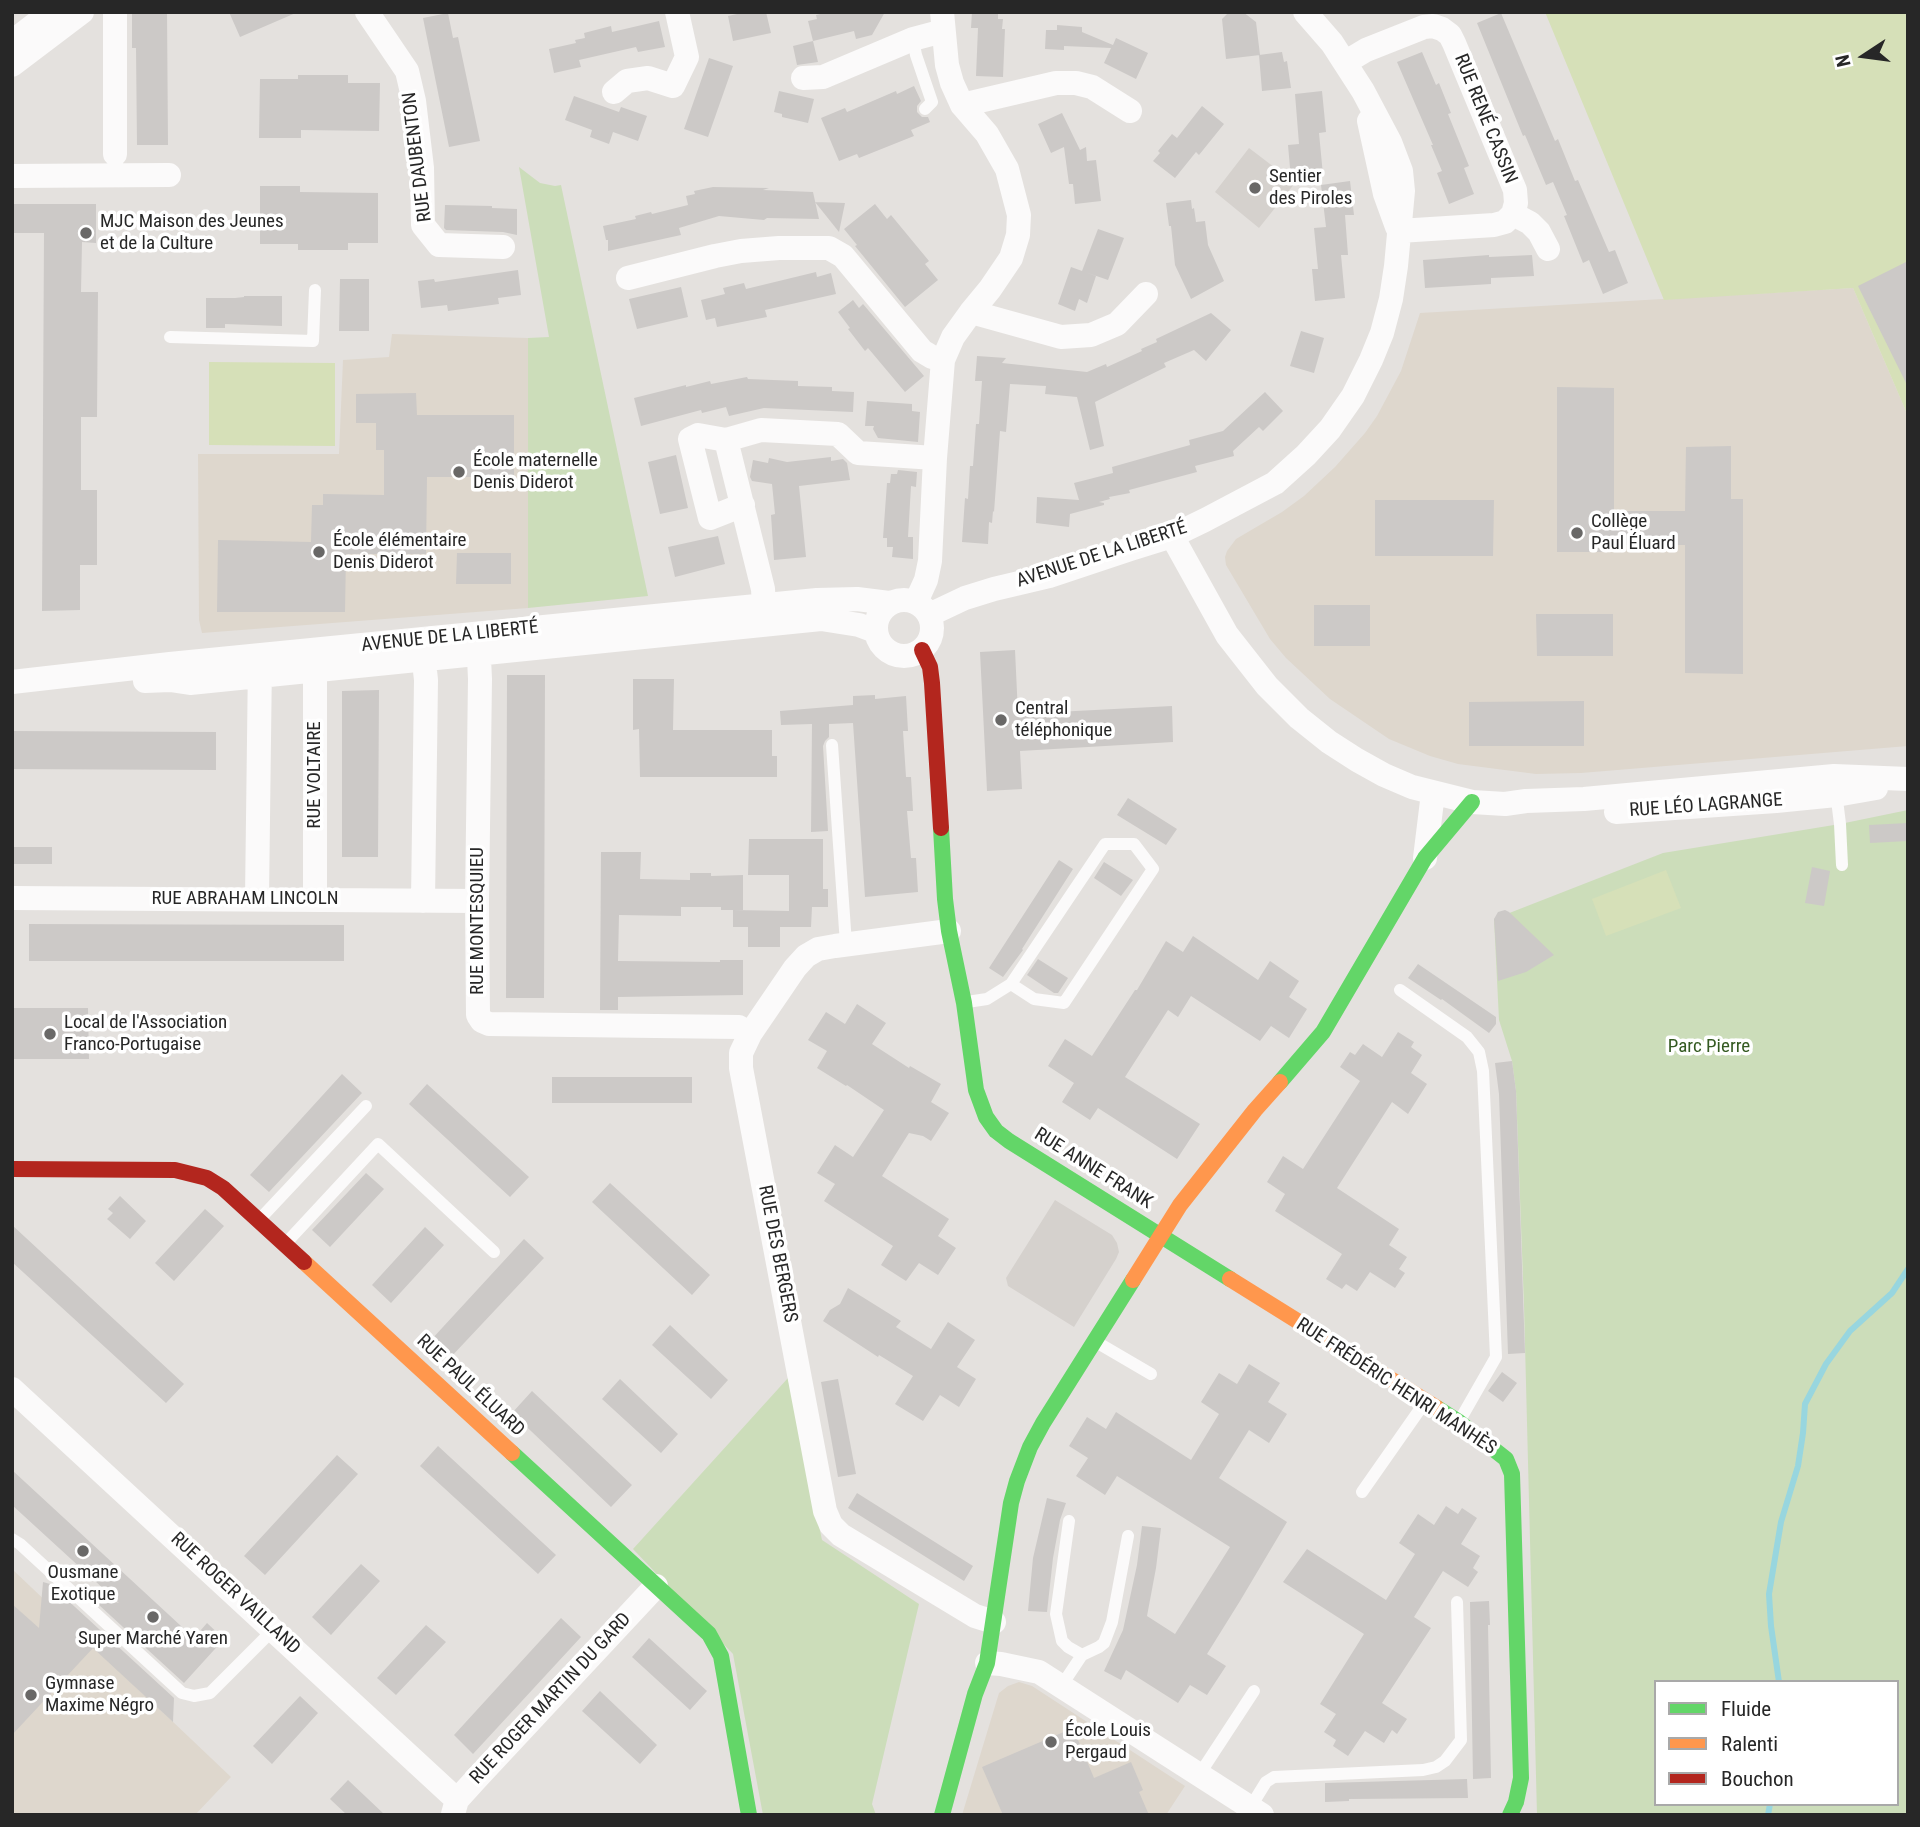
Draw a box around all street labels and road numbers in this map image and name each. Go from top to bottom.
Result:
street label: RUE RENÉ CASSIN [1449,51,1521,187]
street label: RUE DAUBENTON [399,91,437,223]
street label: AVENUE DE LA LIBERTÉ [1014,517,1190,593]
street label: AVENUE DE LA LIBERTÉ [360,616,540,658]
street label: RUE VOLTAIRE [304,721,326,829]
street label: RUE LÉO LAGRANGE [1629,789,1783,823]
street label: RUE MONTESQUIEU [467,847,489,995]
street label: RUE ABRAHAM LINCOLN [151,888,339,910]
street label: RUE ANNE FRANK [1030,1124,1156,1214]
street label: RUE DES BERGERS [752,1183,802,1325]
street label: RUE FRÉDÉRIC HENRI MANHÈS [1292,1314,1500,1460]
street label: RUE PAUL ÉLUARD [411,1330,529,1442]
street label: RUE ROGER VAILLAND [166,1528,304,1660]
street label: RUE ROGER MARTIN DU GARD [466,1609,636,1789]

